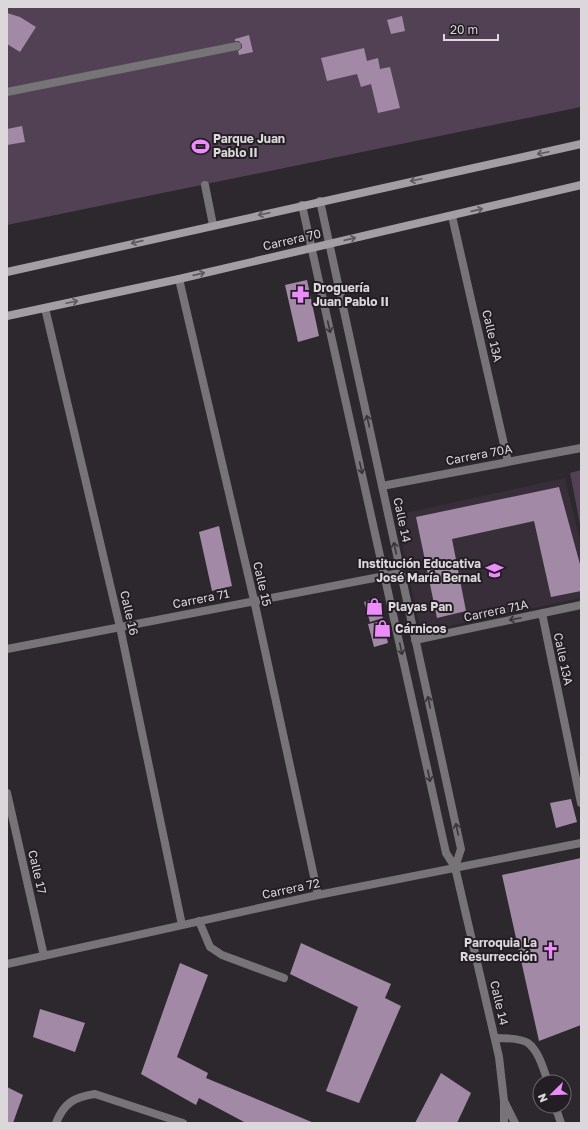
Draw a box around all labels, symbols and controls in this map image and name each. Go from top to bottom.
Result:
scale bar [444,16,498,42]
text: 20 m [450,22,478,37]
place label: Parque Juan Pablo II [213,131,285,160]
sports icon: Parque Juan Pablo II [190,136,210,156]
one-way arrow [537,149,550,157]
one-way arrow [410,177,423,185]
one-way arrow [470,205,483,213]
one-way arrow [258,210,271,218]
street label: Carrera 70 [261,226,322,253]
one-way arrow [343,235,356,242]
one-way arrow [131,239,144,247]
one-way arrow [193,270,206,277]
place label: Droguería Juan Pablo II [313,280,389,309]
pharmacy icon: Droguería Juan Pablo II [290,285,310,305]
one-way arrow [66,297,79,305]
street label: Calle 13A [479,308,506,364]
one-way arrow [326,320,334,333]
one-way arrow [363,415,371,428]
street label: Carrera 70A [444,441,513,468]
one-way arrow [357,461,365,474]
street label: Calle 14 [390,496,415,544]
one-way arrow [391,542,399,555]
place label: Institución Educativa José María Bernal [358,556,481,585]
street label: Calle 15 [250,560,275,608]
school or university icon: Institución Educativa José María Bernal [484,561,504,581]
street label: Carrera 71 [171,586,231,611]
street label: Calle 16 [117,589,142,637]
street label: Carrera 71A [462,596,530,625]
shop icon: Playas Pan [365,597,385,617]
place label: Playas Pan [388,599,452,614]
one-way arrow [509,615,522,623]
shop icon: Cárnicos [372,619,392,639]
place label: Cárnicos [395,621,447,636]
street label: Calle 13A [551,631,576,687]
one-way arrow [397,642,405,655]
one-way arrow [425,696,433,709]
one-way arrow [425,769,433,782]
one-way arrow [452,823,460,836]
street label: Calle 17 [25,848,50,895]
street label: Carrera 72 [261,875,321,902]
place label: Parroquia La Resurrección [460,935,537,964]
church icon: Parroquia La Resurrección [540,940,560,960]
street label: Calle 14 [487,979,512,1027]
north arrow [532,1074,572,1114]
text: N [535,1092,550,1104]

